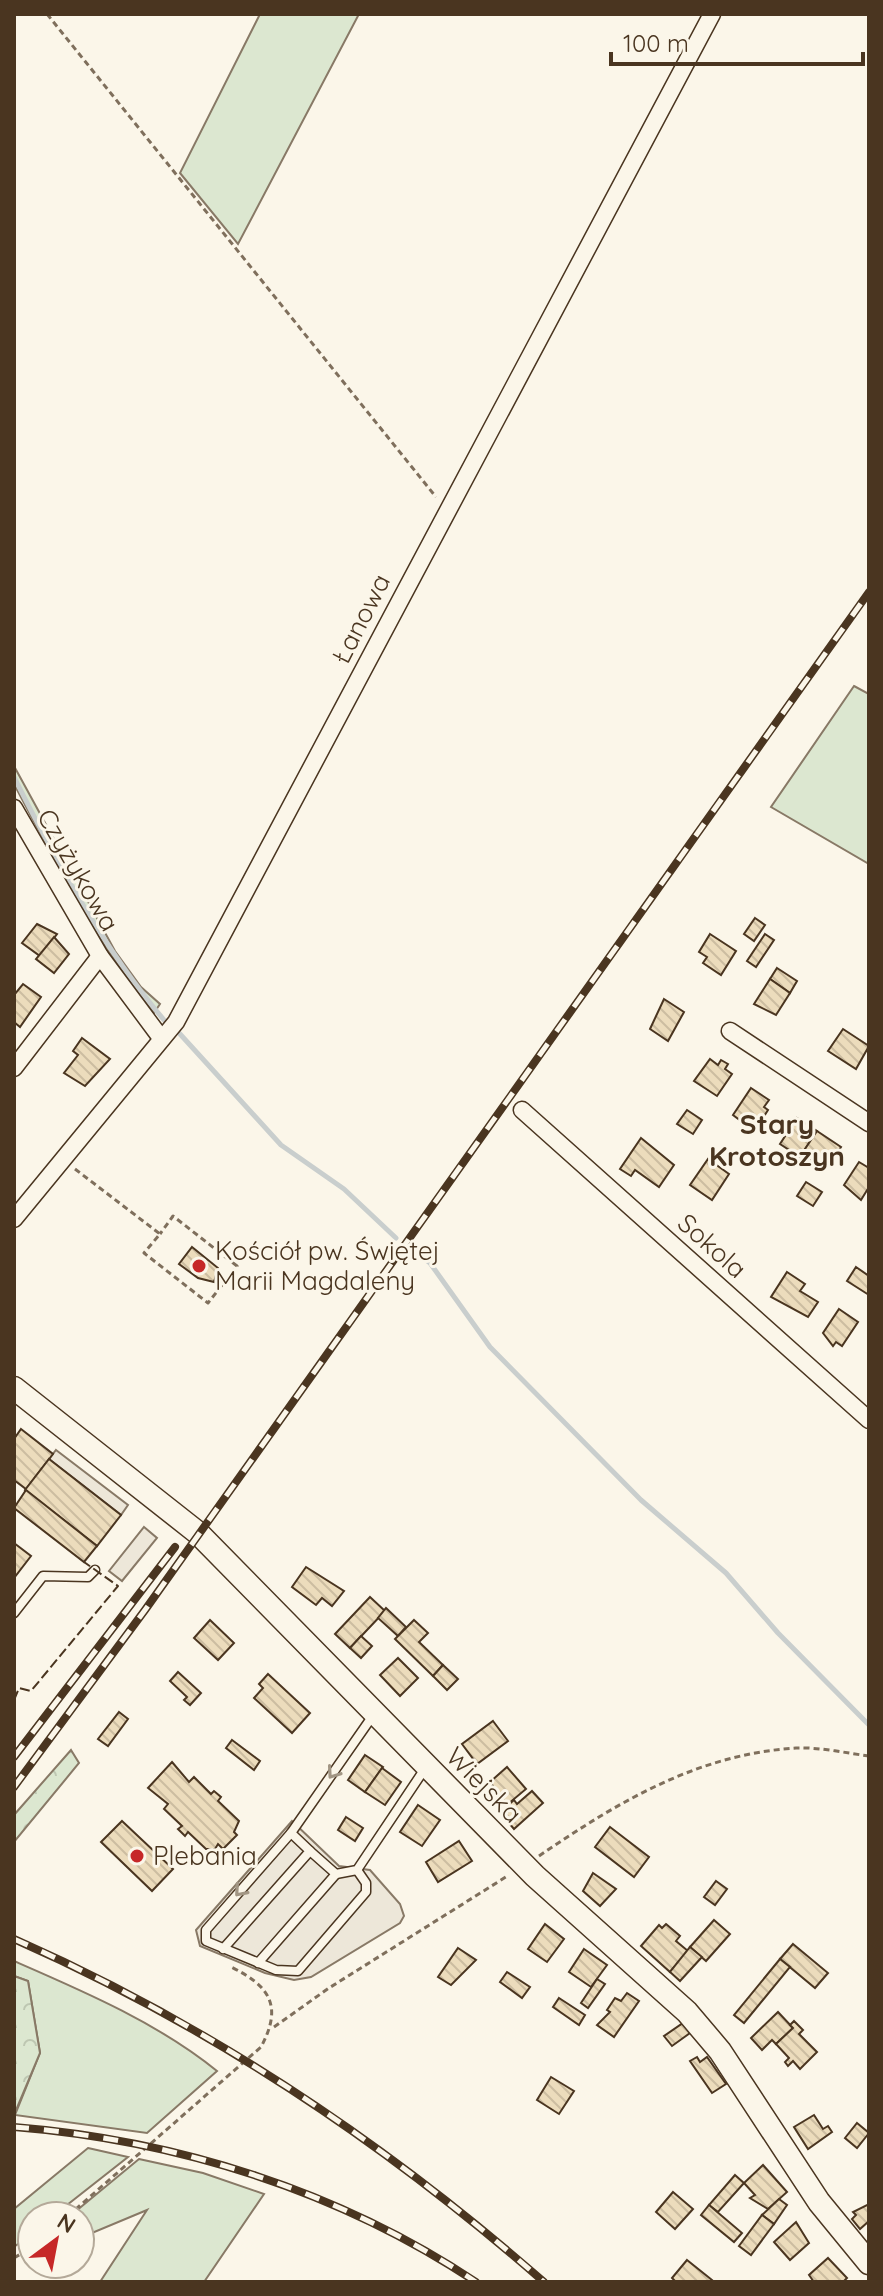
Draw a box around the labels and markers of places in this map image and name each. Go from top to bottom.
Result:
place label: Kościół pw. Świętej Marii Magdaleny [215,1234,440,1297]
marker: Kościół pw. Świętej Marii Magdaleny [190,1257,208,1275]
place label: Plebania [153,1839,257,1872]
marker: Plebania [128,1847,146,1865]

